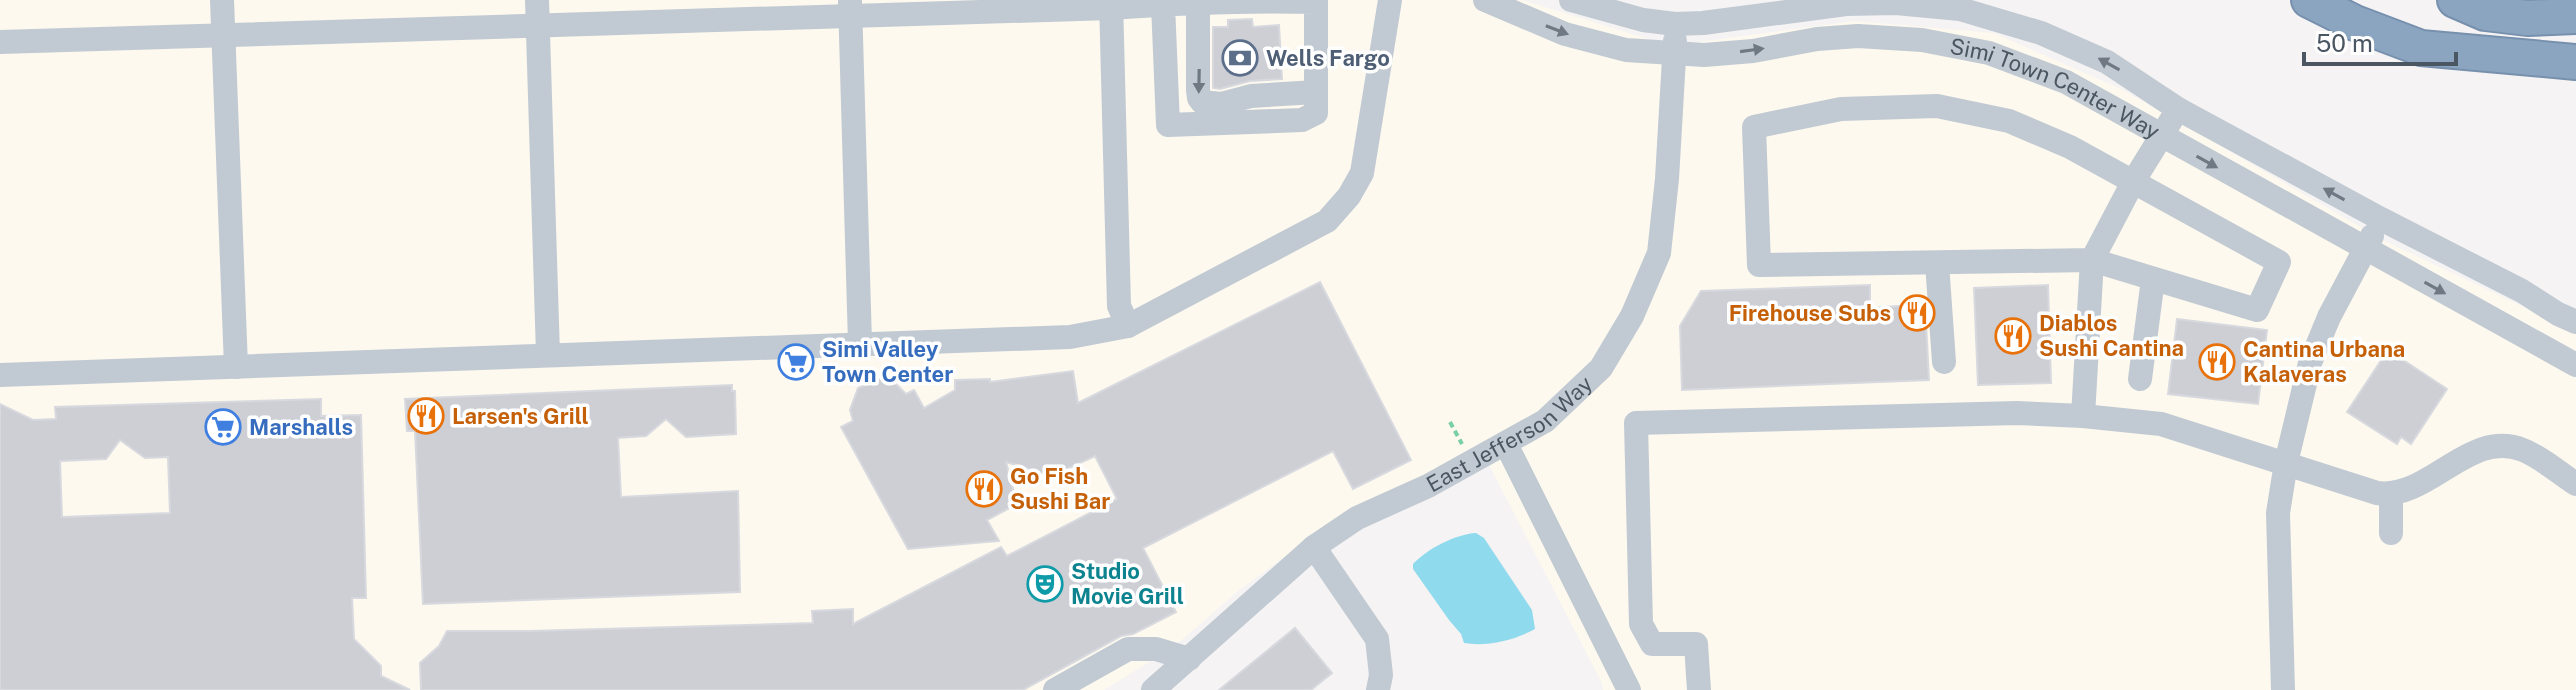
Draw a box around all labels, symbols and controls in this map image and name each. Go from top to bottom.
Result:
scale bar [2304,16,2456,66]
one-way arrow [1545,24,1569,37]
text: 50 m [2316,29,2373,57]
street label: Simi Town Center Way [1948,33,2165,145]
bank icon: Wells Fargo [1221,39,1259,77]
one-way arrow [1740,43,1765,56]
place label: Wells Fargo [1266,45,1390,71]
one-way arrow [2098,57,2120,71]
one-way arrow [1193,69,1205,94]
one-way arrow [2196,155,2218,169]
one-way arrow [2323,187,2345,201]
one-way arrow [2423,281,2446,294]
restaurant icon: Firehouse Subs [1898,294,1936,332]
place label: Firehouse Subs [1729,300,1891,326]
place label: Diablos Sushi Cantina [2039,310,2184,361]
restaurant icon: Diablos Sushi Cantina [1994,317,2032,355]
place label: Simi Valley Town Center [822,336,953,387]
place label: Cantina Urbana Kalaveras [2243,336,2405,387]
supermarket icon: Simi Valley Town Center [777,343,815,381]
restaurant icon: Cantina Urbana Kalaveras [2198,343,2236,381]
street label: East Jefferson Way [1422,370,1598,497]
restaurant icon: Larsen's Grill [407,397,445,435]
place label: Larsen's Grill [452,403,589,429]
supermarket icon: Marshalls [204,408,242,446]
place label: Marshalls [249,414,353,440]
place label: Go Fish Sushi Bar [1010,463,1110,514]
restaurant icon: Go Fish Sushi Bar [965,470,1003,508]
place label: Studio Movie Grill [1071,558,1184,609]
theatre icon: Studio Movie Grill [1026,565,1064,603]

